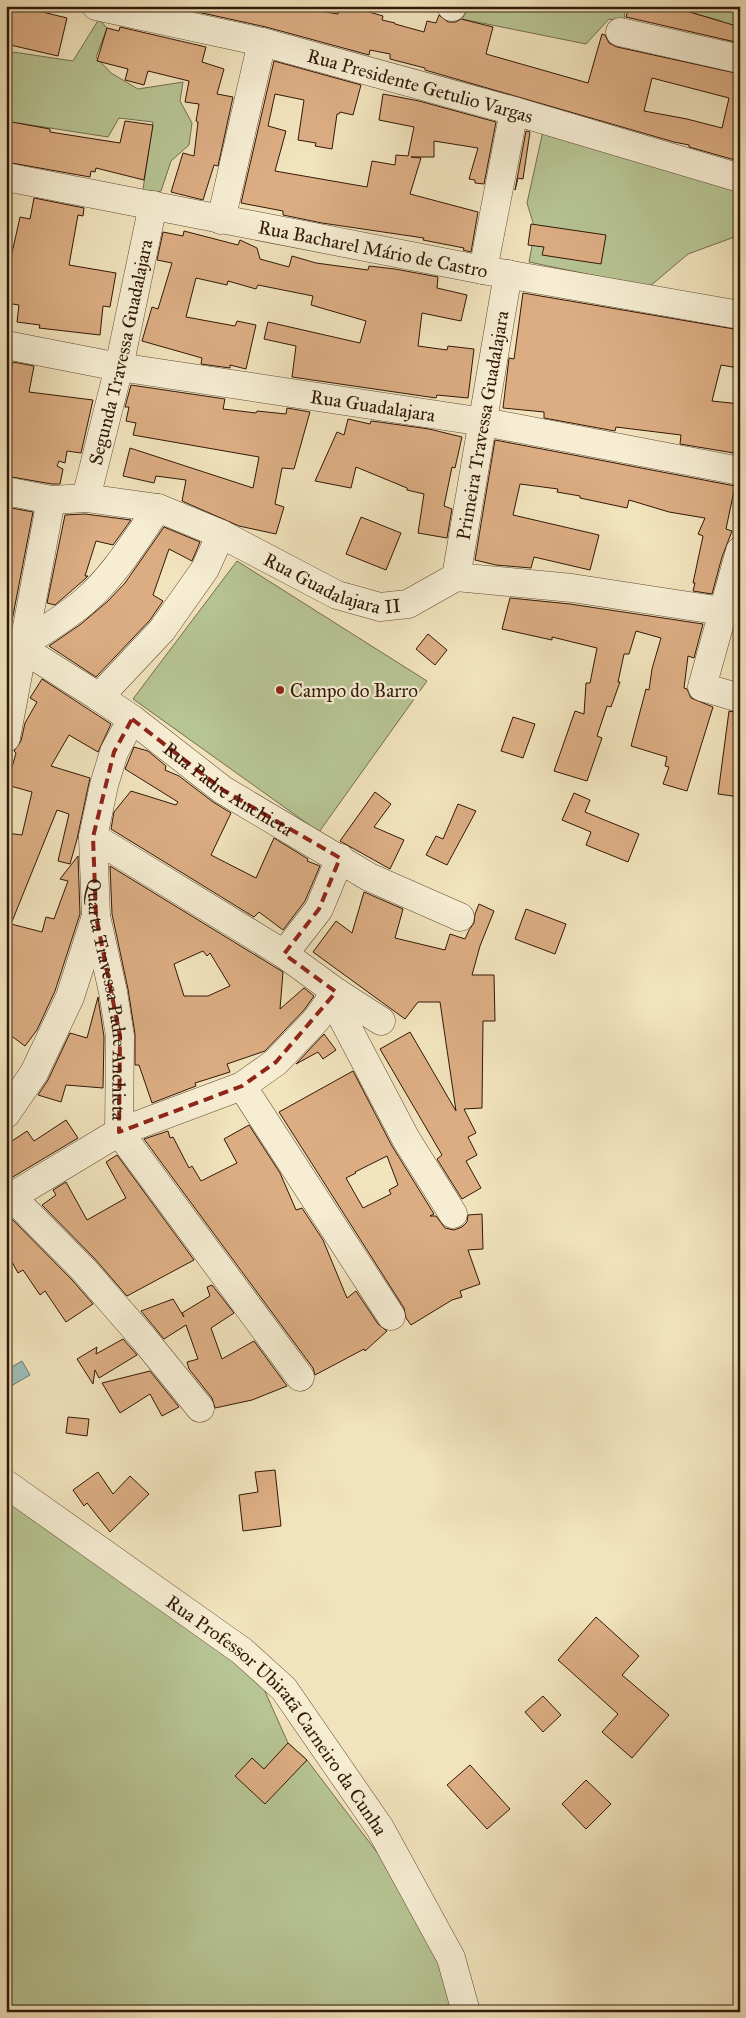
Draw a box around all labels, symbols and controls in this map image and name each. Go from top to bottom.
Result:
street label: Rua Presidente Getulio Vargas [305,43,536,128]
street label: Rua Bacharel Mário de Castro [256,215,490,282]
street label: Segunda Travessa Guadalajara [83,236,157,467]
street label: Primeira Travessa Guadalajara [451,308,513,542]
street label: Rua Guadalajara [309,385,438,426]
street label: Rua Guadalajara II [260,547,402,618]
place label: Campo do Barro [290,679,418,702]
marker: Campo do Barro [274,684,286,696]
street label: Rua Padre Anchieta [159,736,298,841]
street label: Quarta Travessa Padre Anchieta [83,878,132,1122]
street label: Rua Professor Ubiratã Carneiro da Cunha [162,1590,393,1840]

